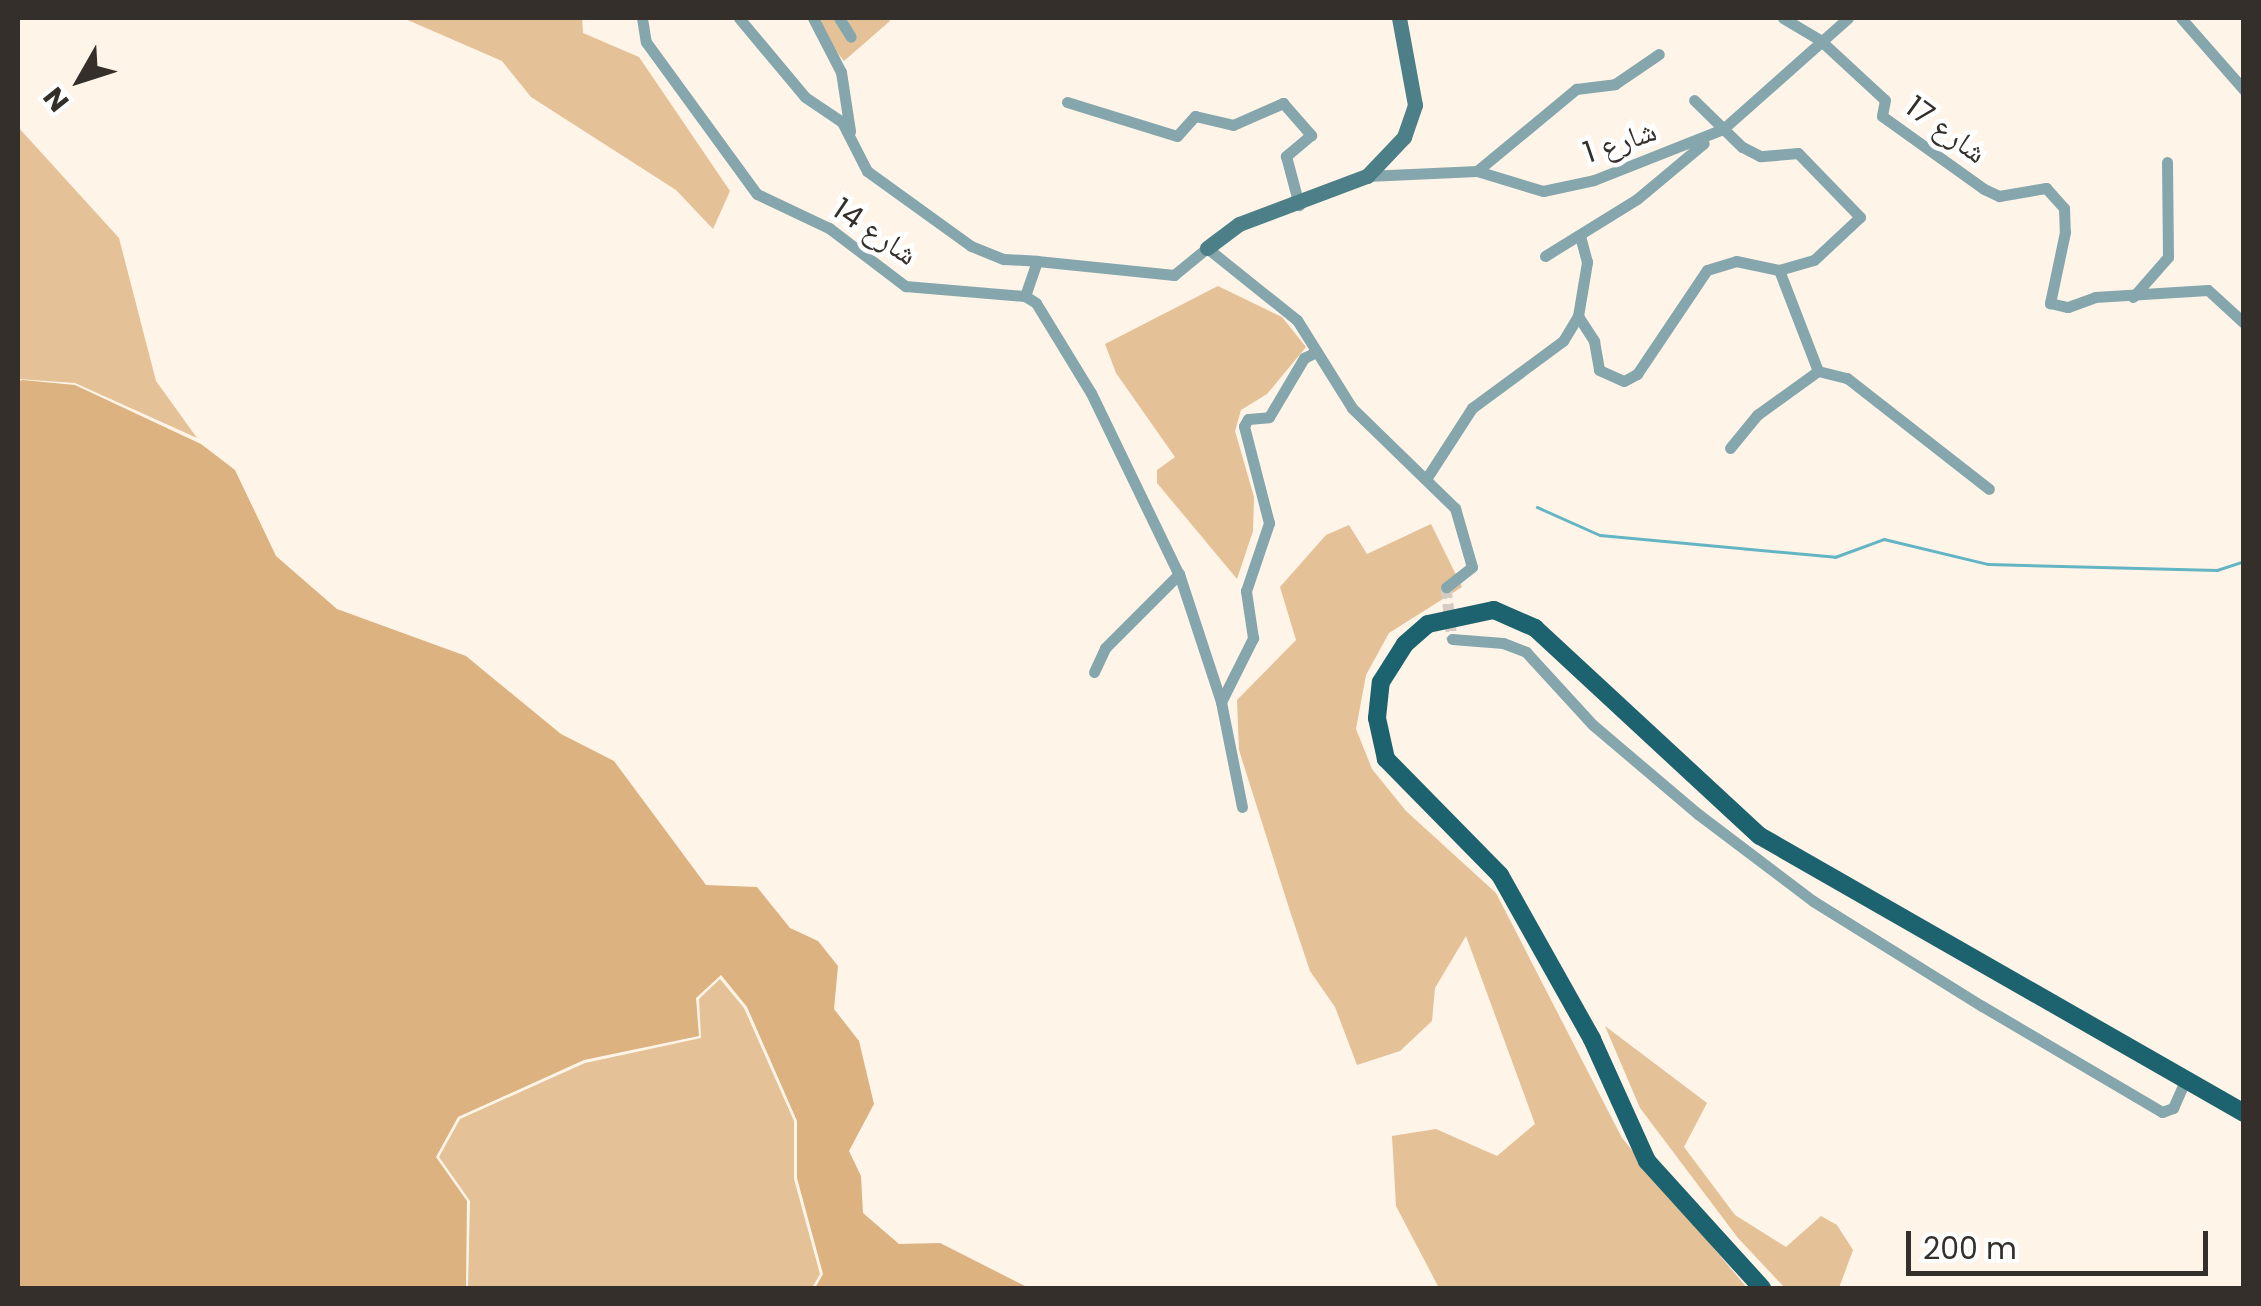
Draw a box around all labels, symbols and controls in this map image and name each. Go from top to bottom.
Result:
north arrow [30,30,130,130]
text: N [35,79,78,120]
street label: شارع 17 [1899,89,1993,171]
street label: شارع 1 [1579,113,1661,171]
street label: شارع 14 [826,191,924,273]
scale bar [1911,1211,2214,1273]
text: 200 m [1923,1227,2017,1270]

